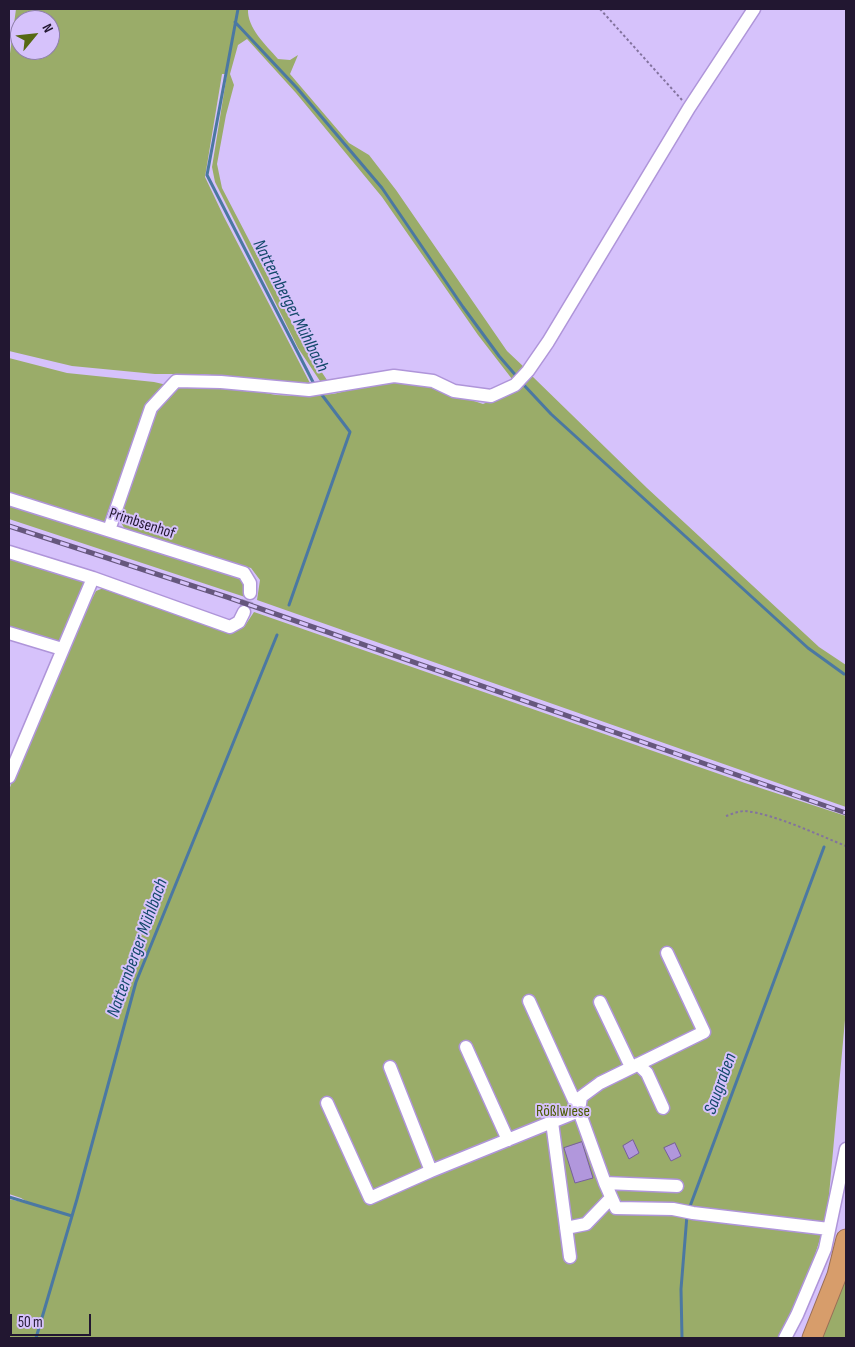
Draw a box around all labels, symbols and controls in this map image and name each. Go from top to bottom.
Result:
north arrow [10,10,60,60]
text: N [39,21,57,35]
water label: Natternberger Mühlbach [247,236,333,376]
street label: Primbsenhof [107,504,177,544]
water label: Natternberger Mühlbach [103,876,173,1020]
water label: Saugraben [700,1051,742,1117]
park label: Rößlwiese [536,1102,590,1122]
scale bar [12,1304,94,1336]
text: 50 m [18,1313,43,1332]

